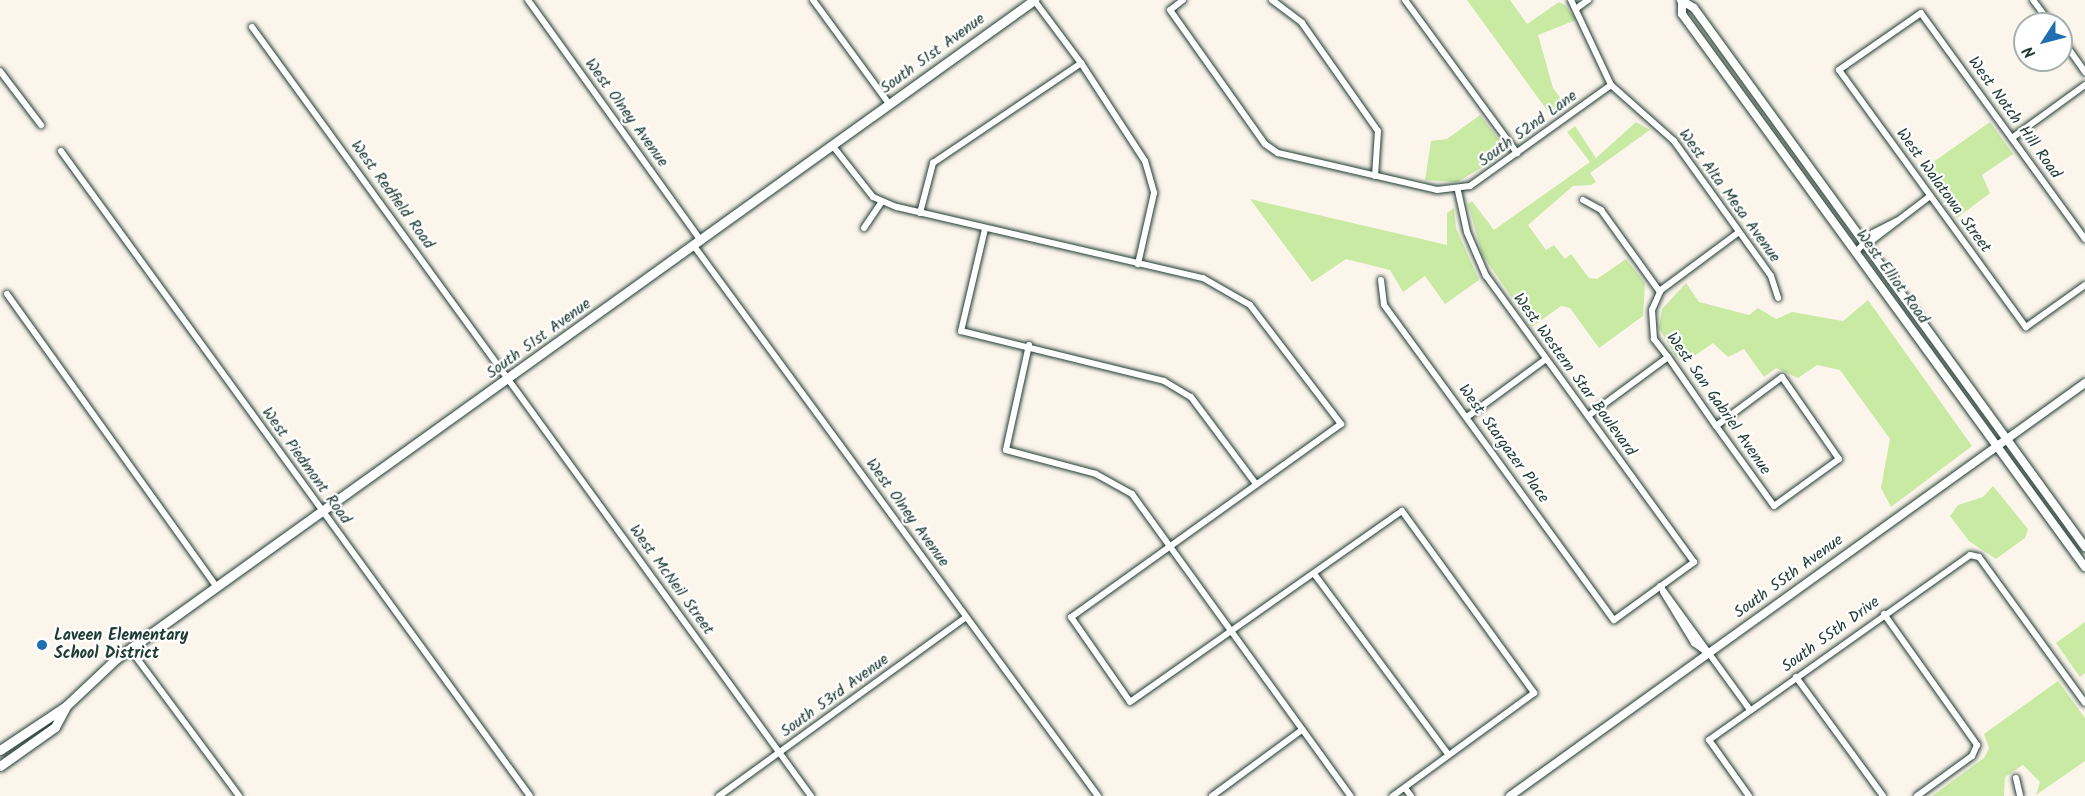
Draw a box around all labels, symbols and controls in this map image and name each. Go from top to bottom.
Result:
street label: South 51st Avenue [877,10,989,98]
north arrow [2013,12,2073,72]
street label: West Notch Hill Road [1963,53,2065,183]
street label: West Olney Avenue [580,55,672,171]
street label: South 52nd Lane [1475,87,1581,171]
street label: West Alta Mesa Avenue [1674,125,1784,267]
street label: West Walatowa Street [1891,125,1995,257]
street label: West Redfield Road [346,137,438,253]
street label: West Elliot Road [1851,226,1933,328]
street label: West Western Star Boulevard [1508,290,1640,460]
street label: South 51st Avenue [483,295,595,383]
street label: West San Gabriel Avenue [1662,329,1774,479]
street label: West Stargazer Place [1453,381,1553,507]
street label: West Piedmont Road [257,404,355,528]
street label: West Olney Avenue [861,455,953,571]
street label: West McNeil Street [625,521,717,639]
street label: South 55th Avenue [1731,531,1847,623]
street label: South 55th Drive [1778,593,1884,677]
place label: Laveen Elementary School District [54,626,188,664]
marker: Laveen Elementary School District [35,638,49,652]
street label: South 53rd Avenue [777,650,893,742]

